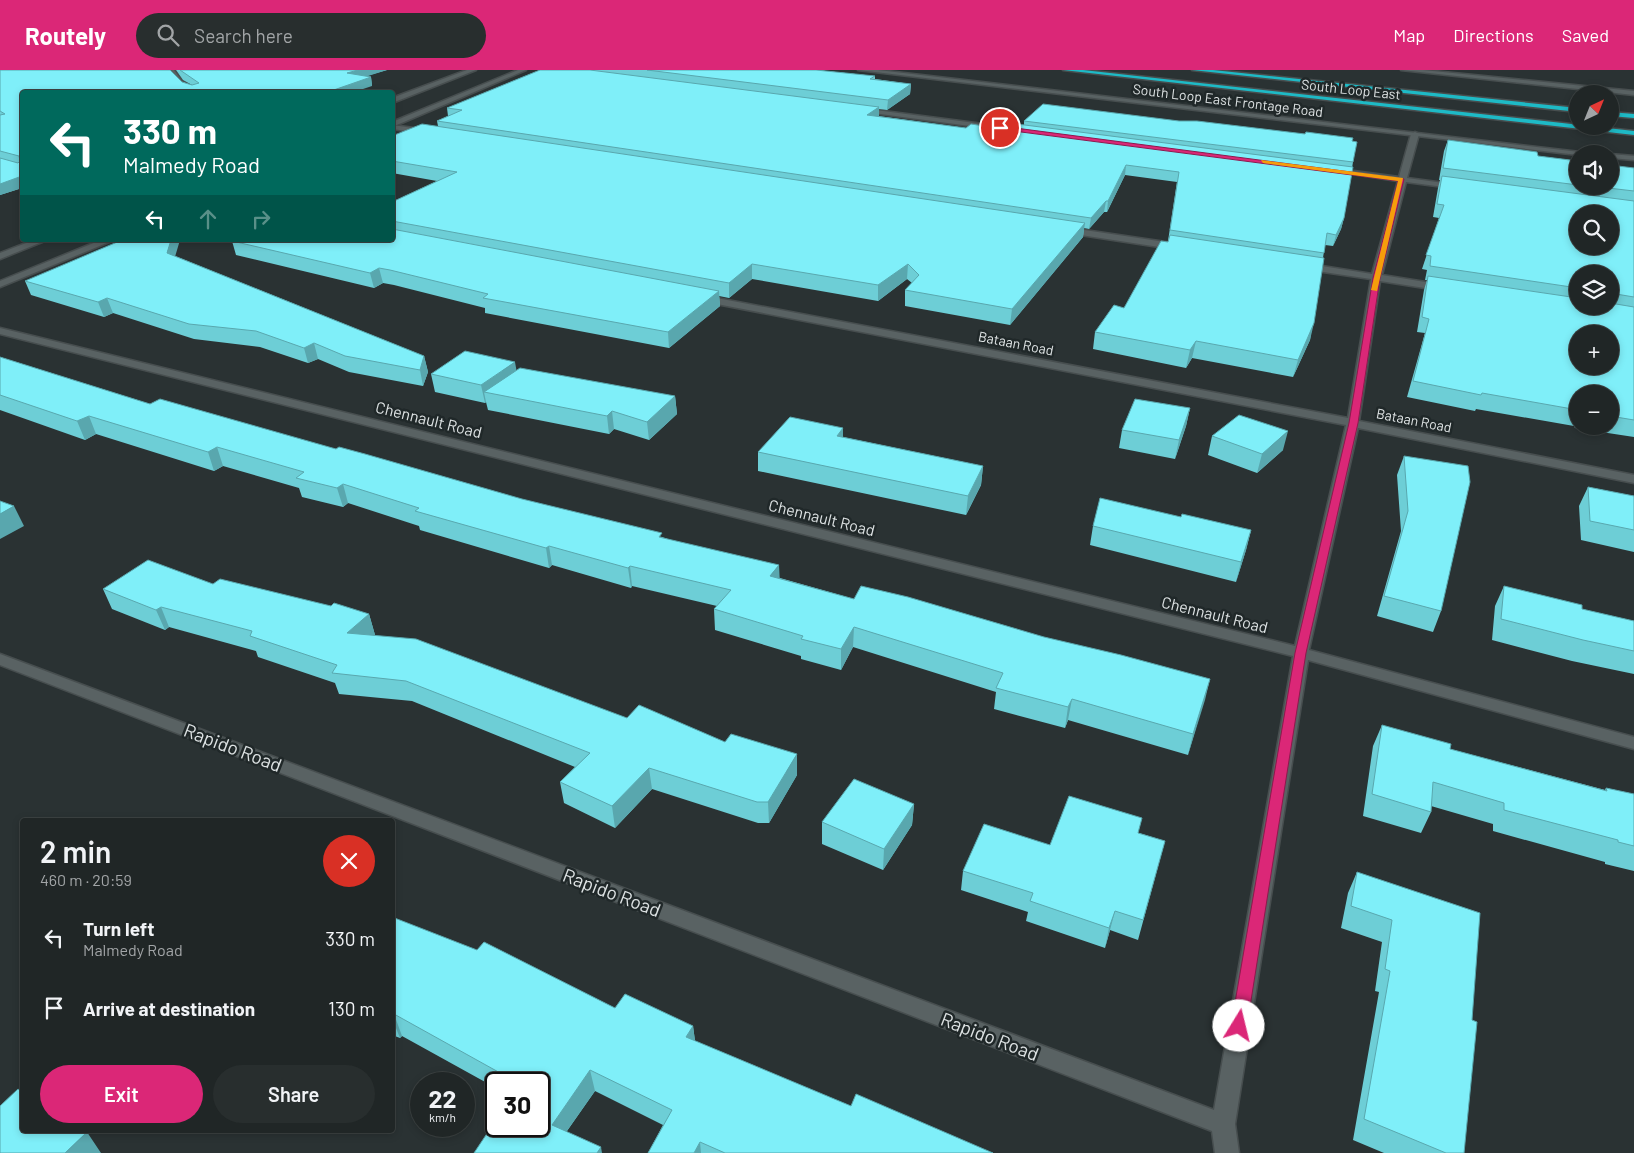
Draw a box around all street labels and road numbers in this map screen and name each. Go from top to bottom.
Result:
street label: South Loop East [1300,75,1402,103]
street label: South Loop East Frontage Road [1132,80,1324,120]
street label: Bataan Road [977,327,1055,359]
street label: Chennault Road [374,397,484,441]
street label: Bataan Road [1375,404,1453,436]
street label: Chennault Road [767,495,877,539]
street label: Chennault Road [1160,592,1270,636]
street label: Rapido Road [181,718,285,776]
street label: Rapido Road [560,863,664,921]
street label: Rapido Road [938,1007,1042,1065]

